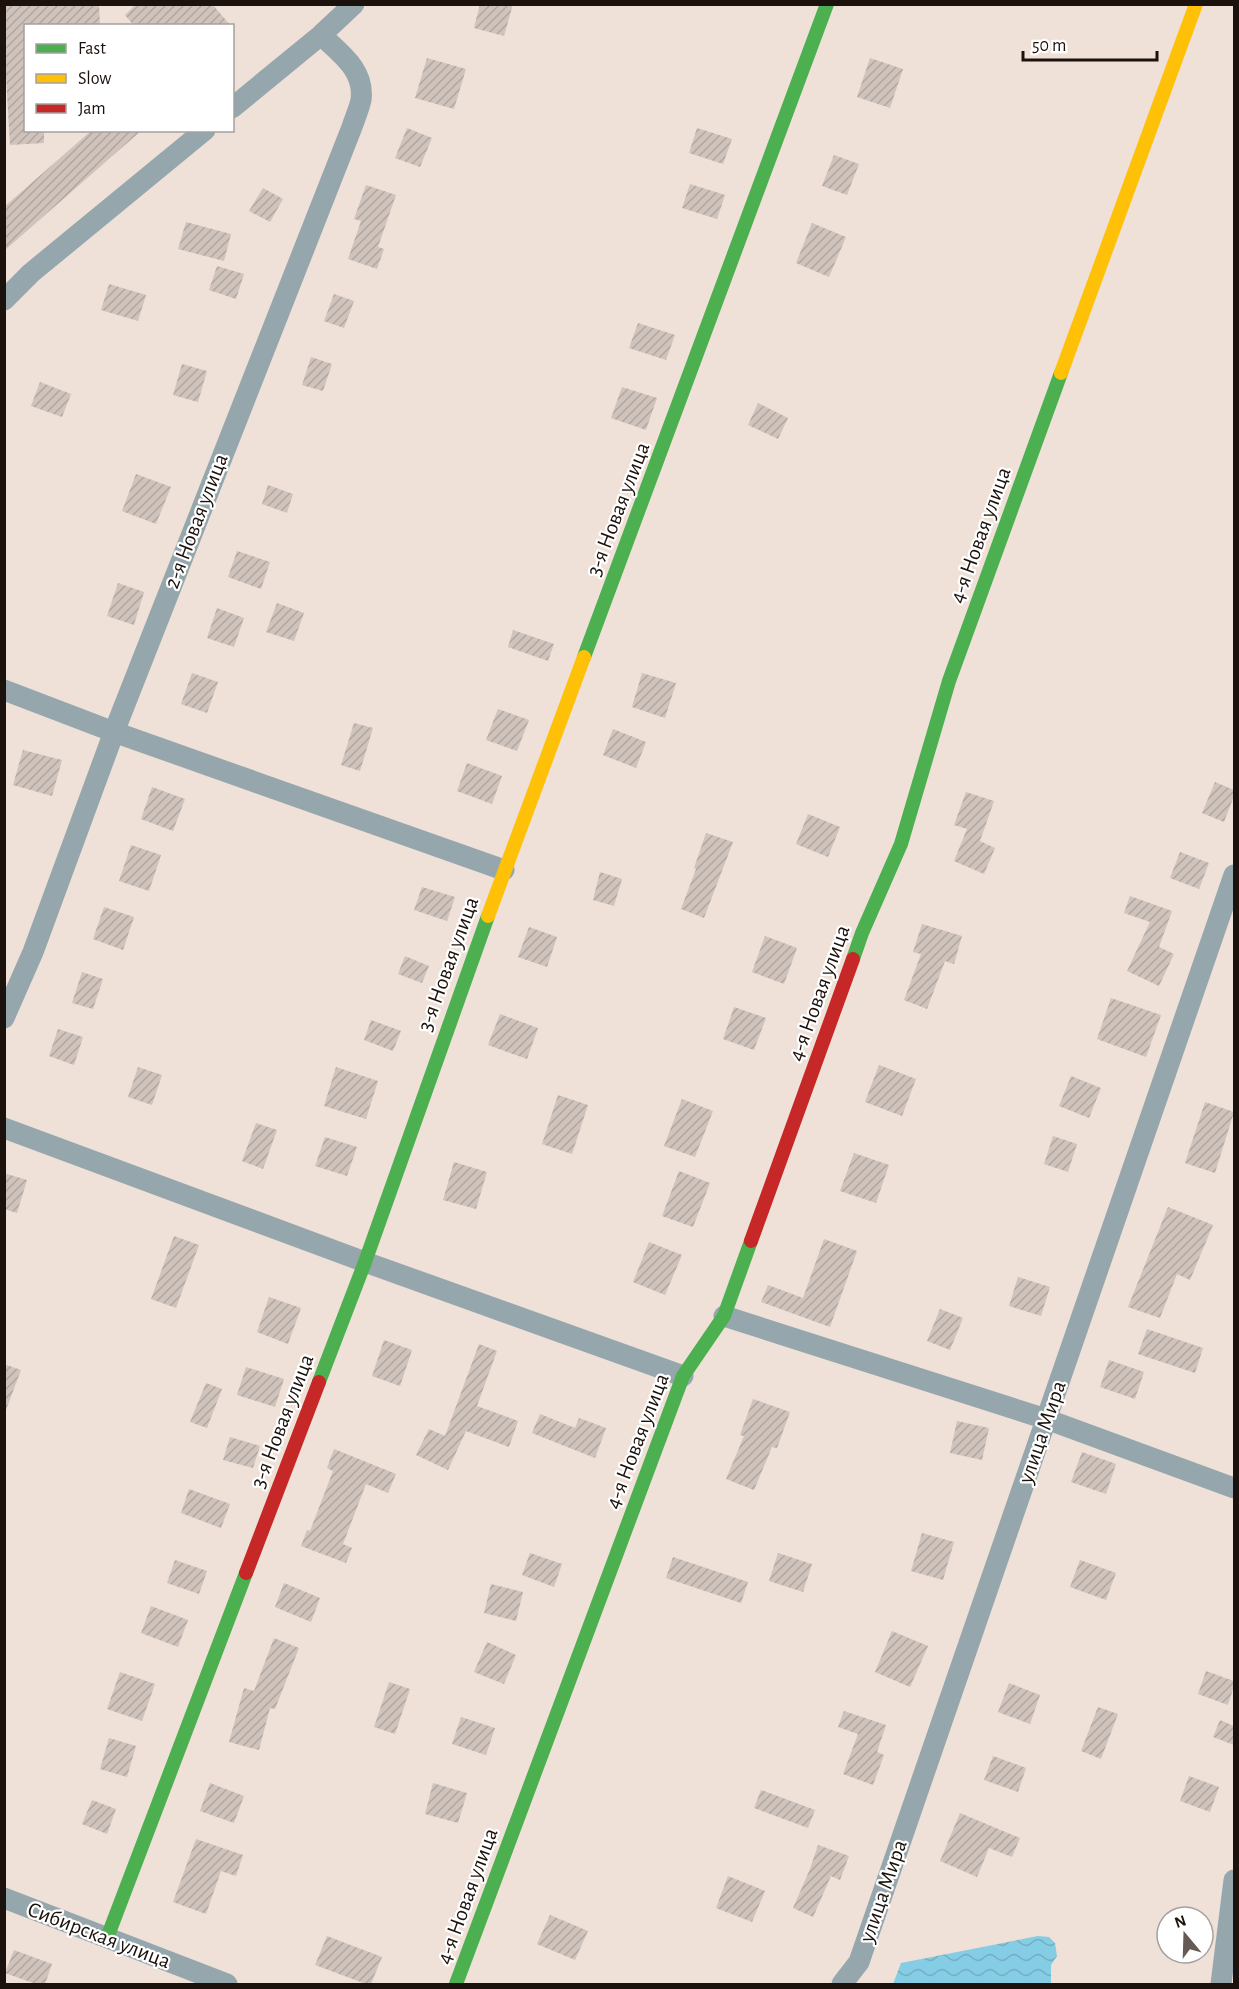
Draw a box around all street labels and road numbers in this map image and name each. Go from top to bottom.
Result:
street label: 3-я Новая улица [582,439,654,579]
street label: 2-я Новая улица [160,451,232,591]
street label: 4-я Новая улица [945,464,1015,606]
street label: 3-я Новая улица [413,894,483,1034]
street label: 4-я Новая улица [784,922,854,1064]
street label: 3-я Новая улица [246,1351,318,1491]
street label: 4-я Новая улица [601,1370,673,1512]
street label: улица Мира [1014,1378,1070,1487]
street label: 4-я Новая улица [432,1825,502,1967]
street label: улица Мира [855,1837,911,1946]
street label: Сибирская улица [24,1898,174,1972]

